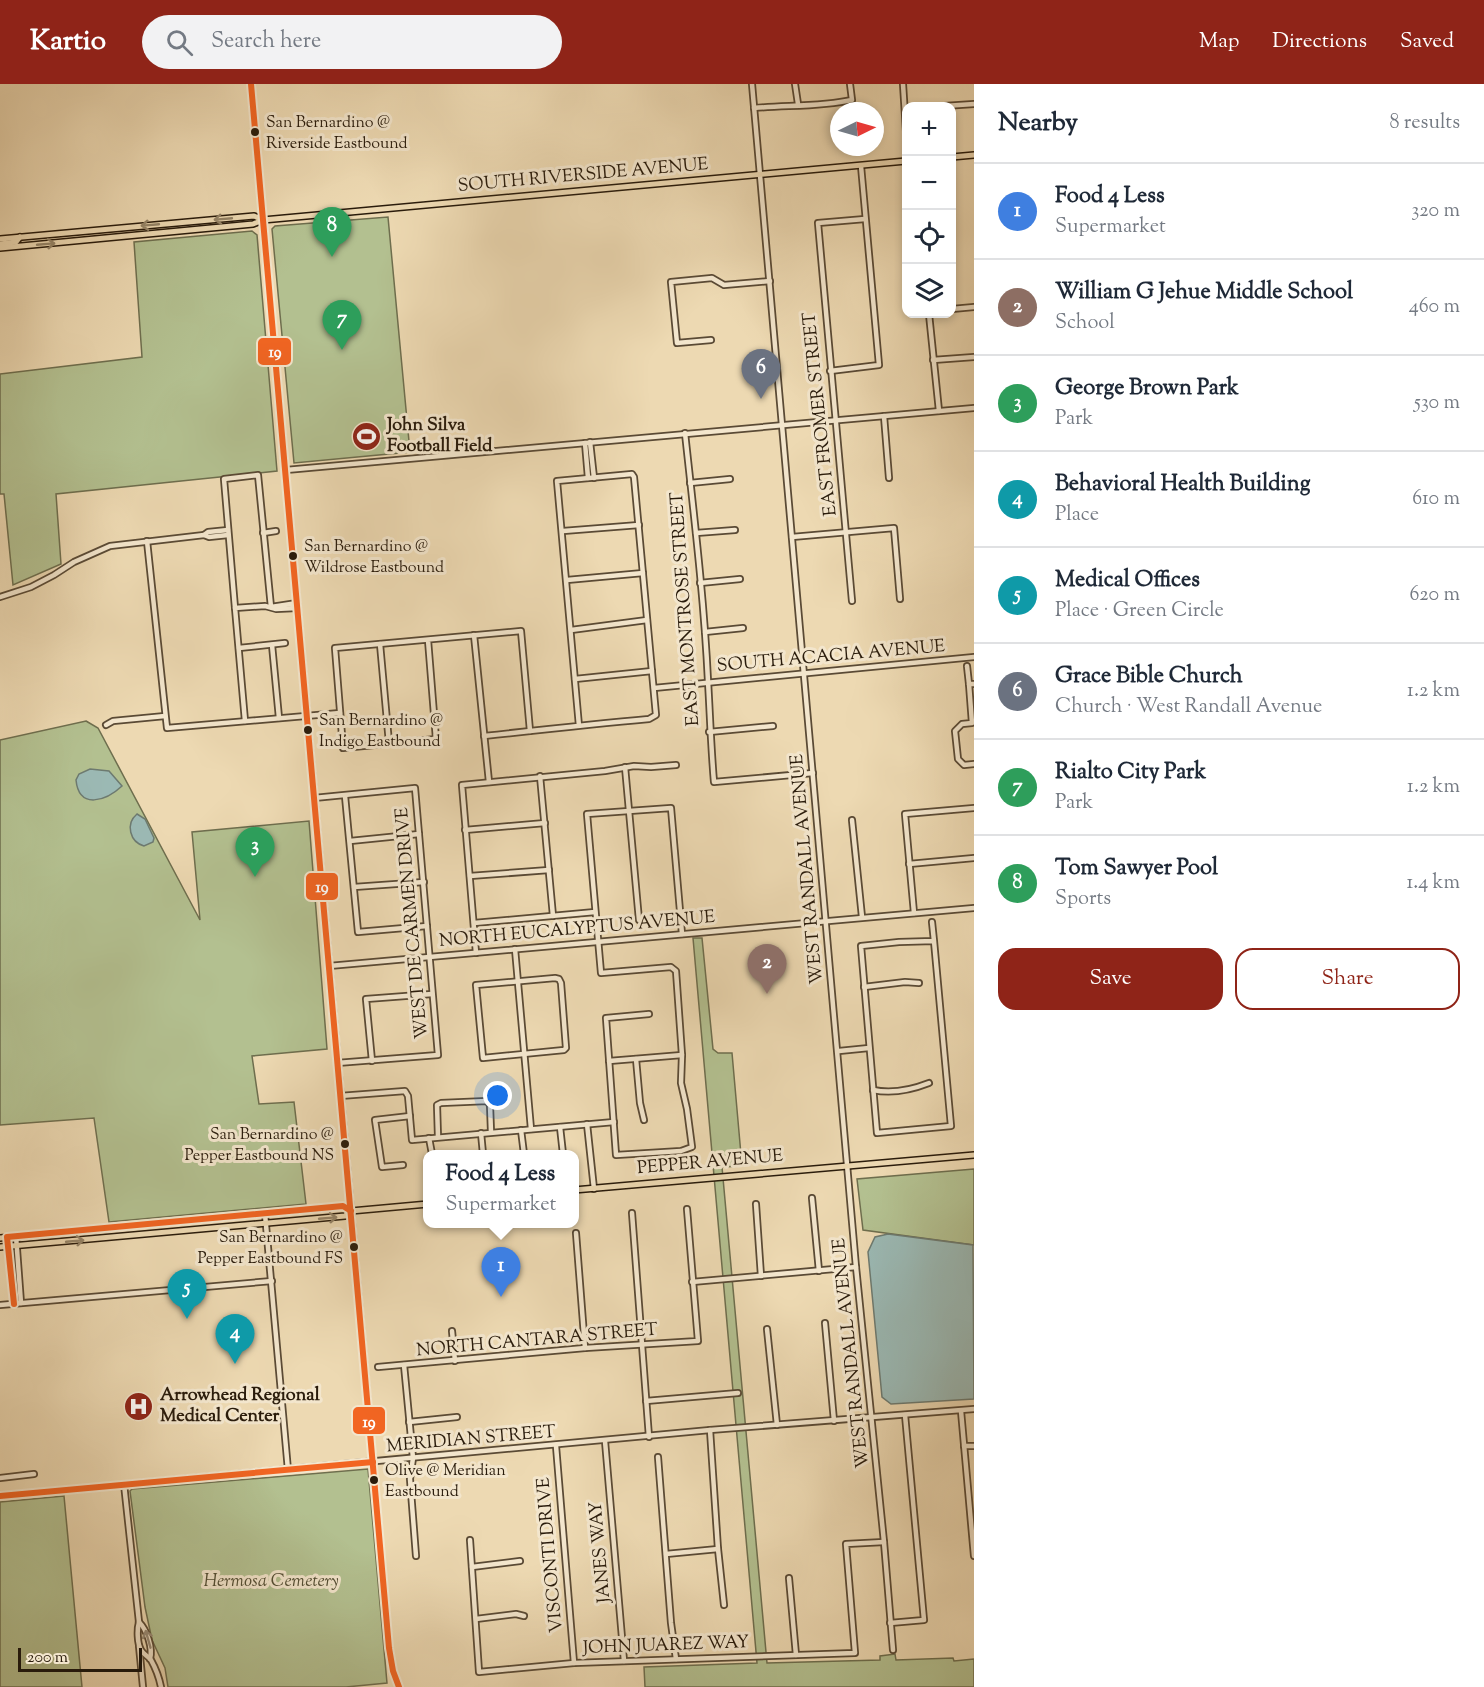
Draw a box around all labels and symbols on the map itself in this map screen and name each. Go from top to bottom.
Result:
north arrow [830,102,884,156]
place label: San Bernardino @ Riverside Eastbound [266,112,408,156]
marker: San Bernardino @ Riverside Eastbound [249,126,261,138]
street label: SOUTH RIVERSIDE AVENUE [457,152,709,200]
pin: 8 [312,208,352,257]
one-way arrow [213,214,233,225]
one-way arrow [140,220,160,231]
one-way arrow [36,238,56,249]
pin: 7 [322,300,362,350]
street label: EAST FROMER STREET [797,310,845,517]
line badge: 19 [257,337,292,366]
text: 19 [268,342,282,365]
pin: 6 [742,350,780,399]
place label: John Silva Football Field [385,413,493,460]
sports icon: John Silva Football Field [350,420,382,452]
street label: EAST MONTROSE STREET [665,491,707,727]
place label: San Bernardino @ Wildrose Eastbound [304,536,444,580]
marker: San Bernardino @ Wildrose Eastbound [287,550,299,562]
street label: SOUTH ACACIA AVENUE [716,634,946,680]
place label: San Bernardino @ Indigo Eastbound [319,710,443,754]
marker: San Bernardino @ Indigo Eastbound [302,724,314,736]
street label: WEST RANDALL AVENUE [785,753,831,985]
street label: WEST DE CARMEN DRIVE [390,806,436,1040]
pin: 3 [236,828,274,877]
line badge: 19 [305,872,339,901]
text: 19 [315,877,329,900]
street label: NORTH EUCALYPTUS AVENUE [438,905,716,955]
pin: 2 [748,944,786,994]
your location [483,1081,512,1110]
place label: San Bernardino @ Pepper Eastbound NS [184,1124,334,1168]
marker: San Bernardino @ Pepper Eastbound NS [339,1138,351,1150]
street label: PEPPER AVENUE [636,1144,784,1182]
one-way arrow [317,1212,337,1223]
place label: San Bernardino @ Pepper Eastbound FS [197,1227,343,1271]
one-way arrow [64,1235,84,1246]
street label: WEST RANDALL AVENUE [827,1237,877,1469]
marker: San Bernardino @ Pepper Eastbound FS [348,1241,360,1253]
pin: 1 [482,1248,520,1297]
pin: 5 [168,1270,207,1319]
pin: 4 [216,1314,254,1364]
street label: NORTH CANTARA STREET [415,1317,659,1365]
place label: Arrowhead Regional Medical Center [160,1383,321,1430]
hospital icon: Arrowhead Regional Medical Center [123,1390,155,1422]
line badge: 19 [352,1406,386,1435]
text: 19 [362,1412,376,1435]
street label: MERIDIAN STREET [385,1420,557,1460]
place label: Olive @ Meridian Eastbound [385,1460,506,1504]
marker: Olive @ Meridian Eastbound [368,1474,380,1486]
street label: VISCONTI DRIVE [531,1476,571,1634]
street label: JANES WAY [584,1500,618,1605]
park label: Hermosa Cemetery [203,1569,339,1595]
one-way arrow [142,1630,153,1649]
street label: JOHN JUAREZ WAY [581,1630,750,1662]
scale bar [18,1645,142,1672]

